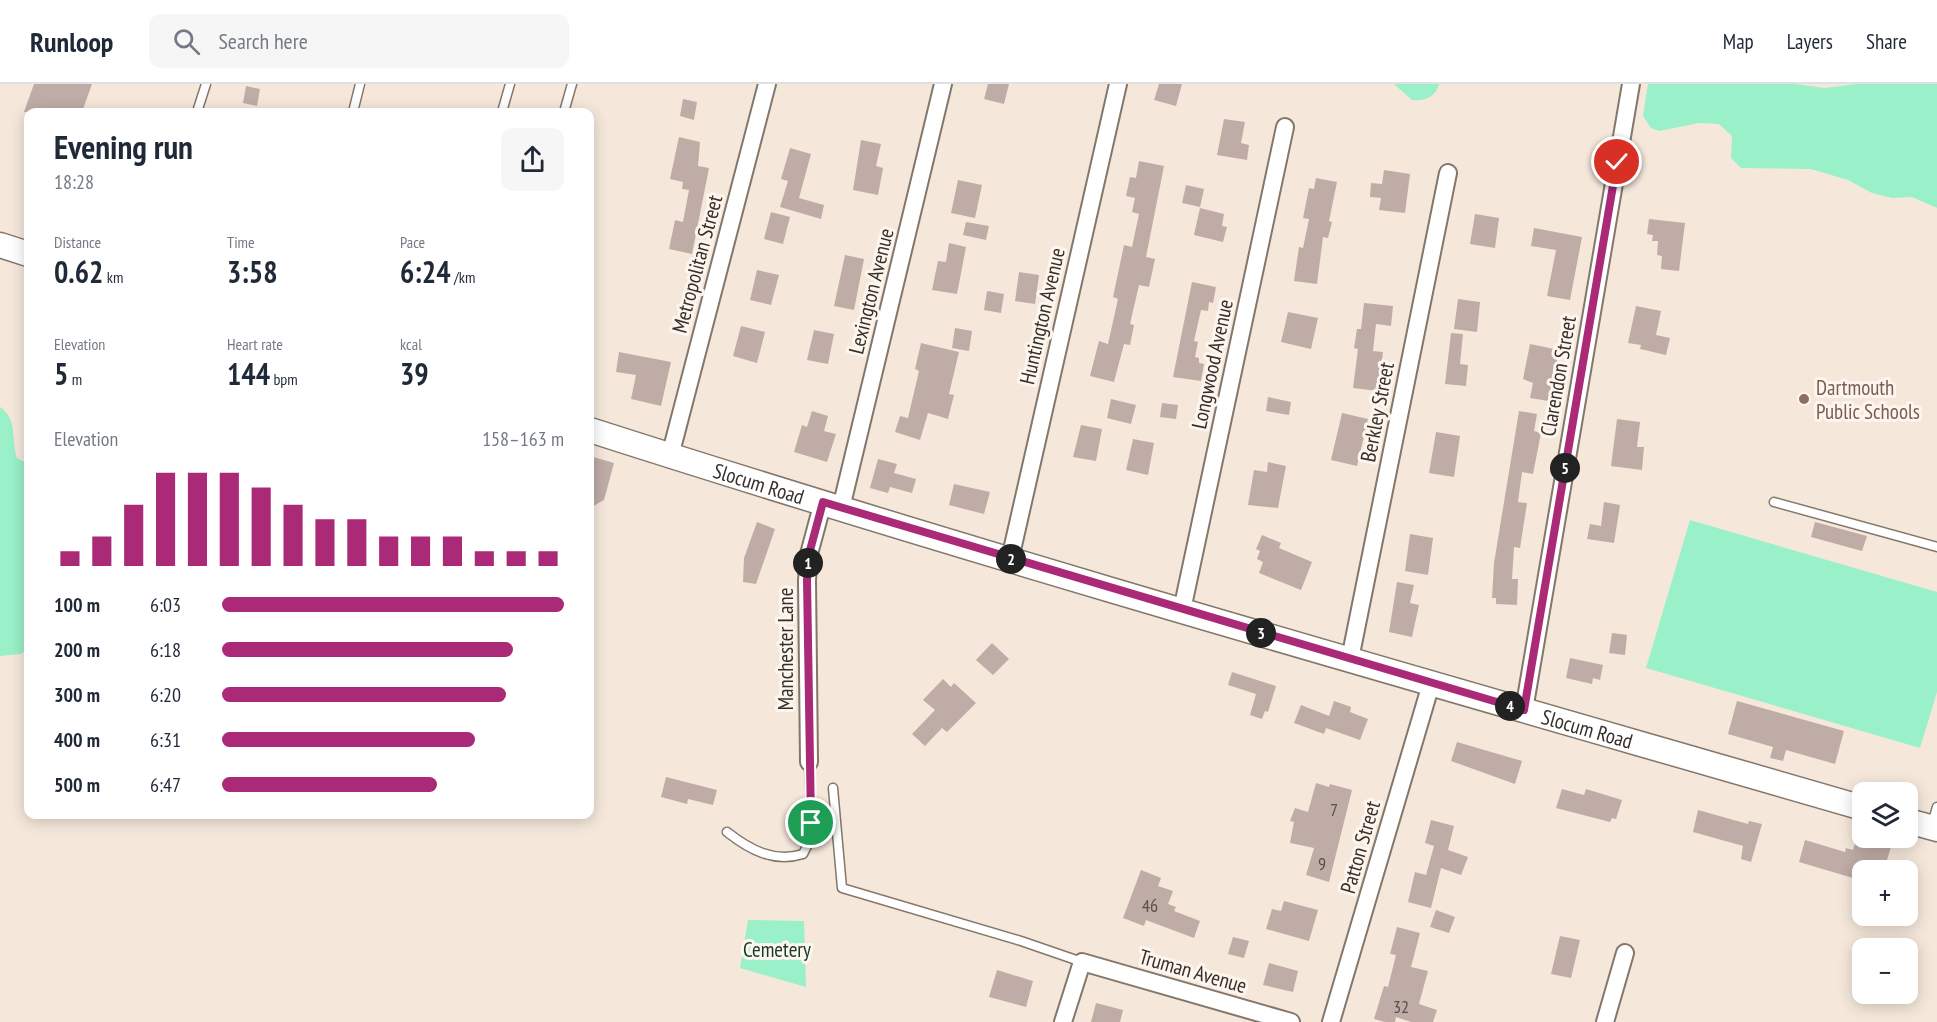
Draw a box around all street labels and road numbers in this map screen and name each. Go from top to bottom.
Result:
street label: Metropolitan Street [666,192,728,336]
street label: Lexington Avenue [842,225,900,357]
street label: Huntington Avenue [1013,245,1071,387]
street label: Longwood Avenue [1185,297,1239,431]
street label: Clarendon Street [1534,313,1582,438]
street label: Berkley Street [1354,360,1400,464]
street label: Slocum Road [710,456,807,510]
street label: Manchester Lane [772,588,799,710]
street label: Slocum Road [1539,703,1636,754]
street label: Patton Street [1334,797,1386,896]
street label: Truman Avenue [1136,943,1250,999]

